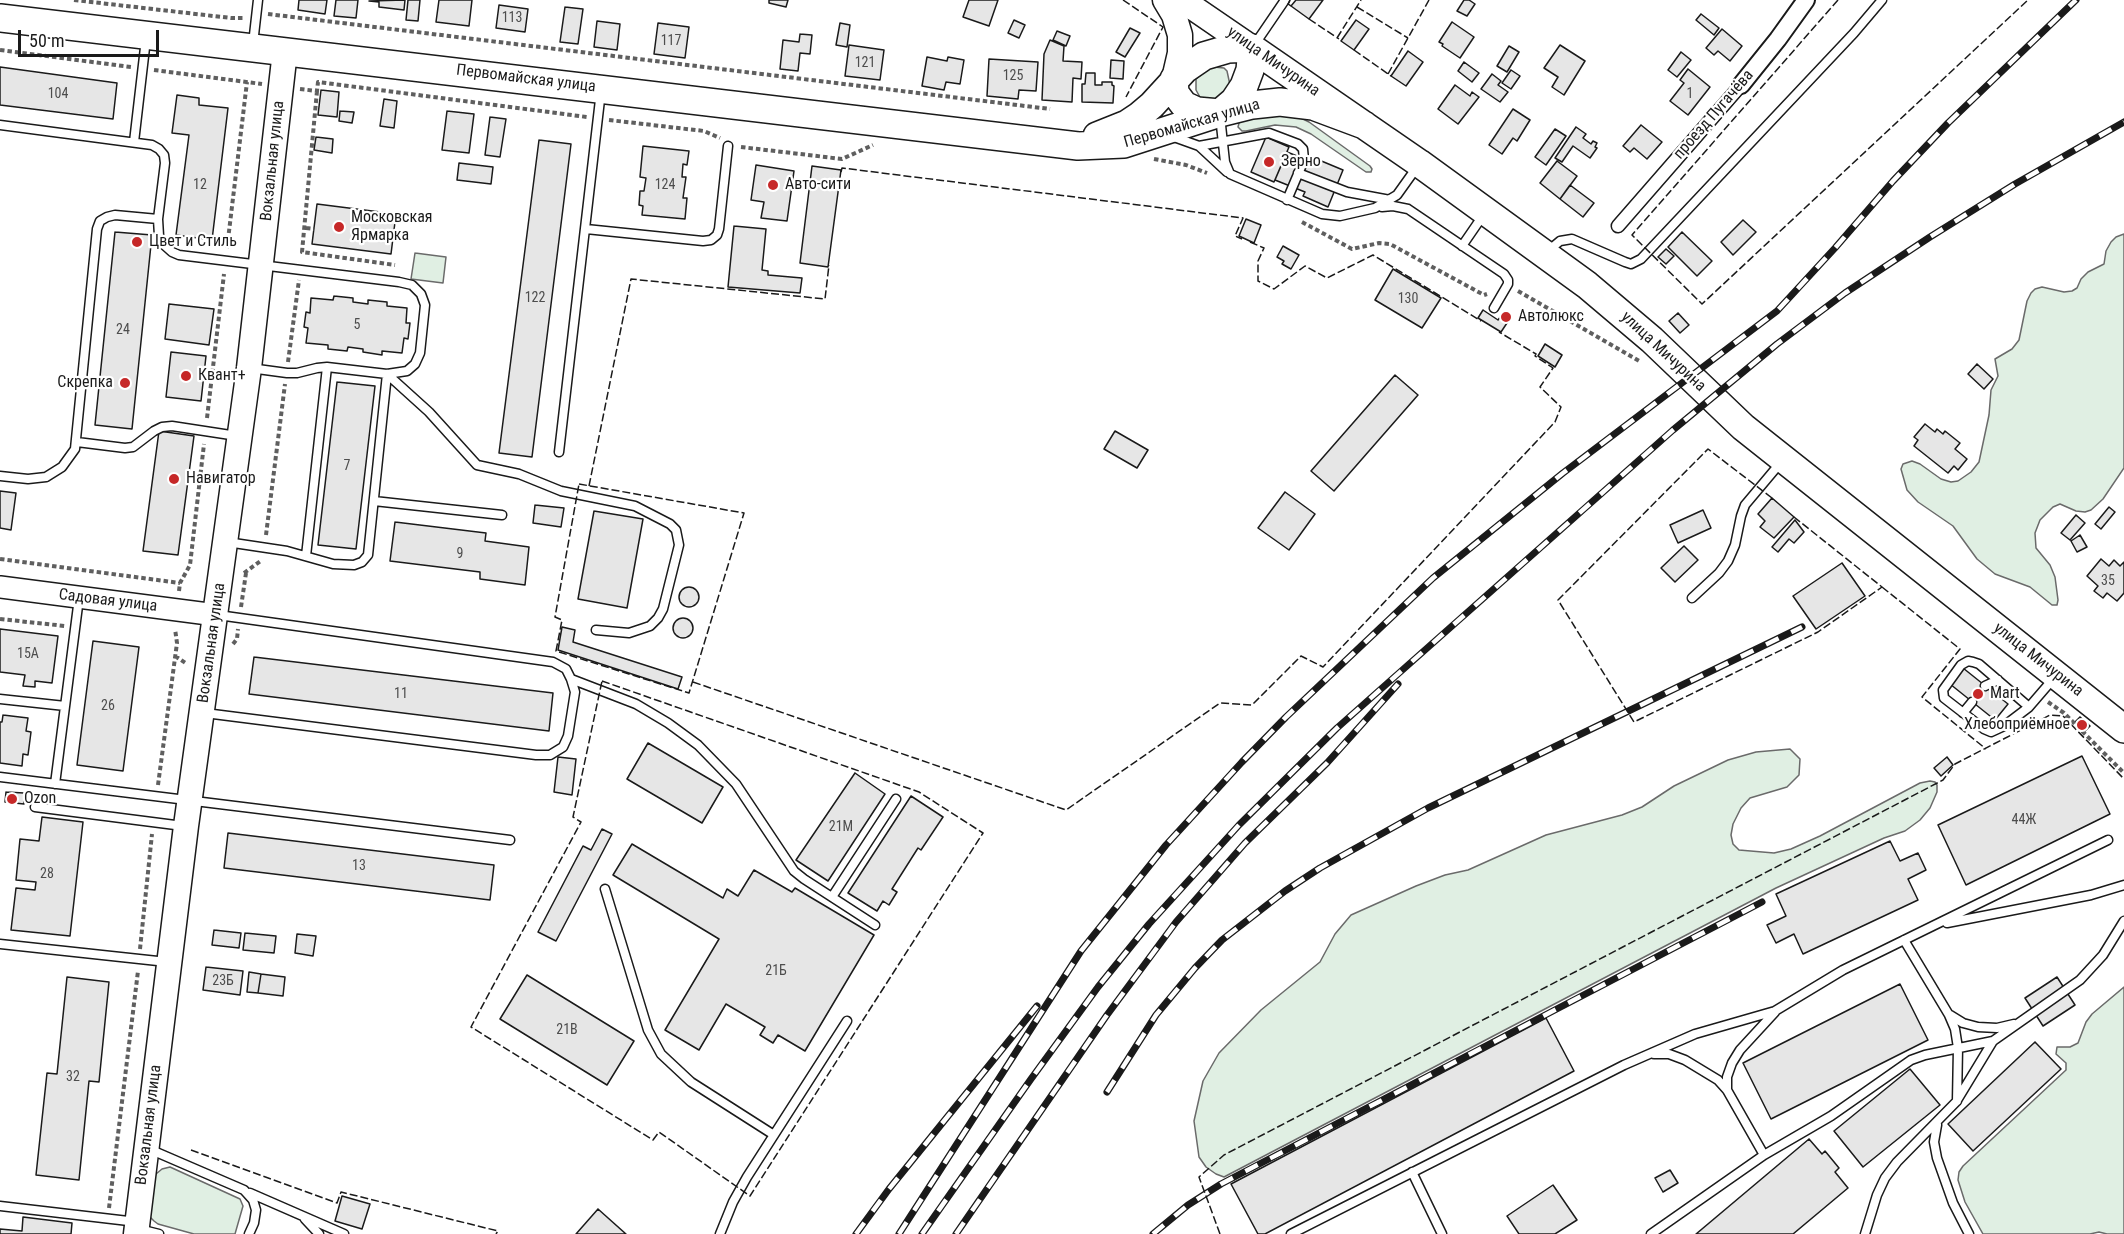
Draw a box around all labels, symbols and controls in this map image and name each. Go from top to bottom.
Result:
house number: 113 [502,10,522,26]
scale bar [21,18,162,56]
street label: улица Мичурина [1223,23,1323,101]
text: 50 m [29,30,64,51]
house number: 117 [661,33,681,49]
house number: 121 [855,55,875,71]
street label: Первомайская улица [455,61,597,97]
street label: проезд Пугачёва [1670,66,1758,164]
house number: 125 [1003,68,1023,84]
house number: 104 [48,86,68,102]
house number: 1 [1687,86,1693,102]
street label: Первомайская улица [1122,95,1262,153]
street label: Вокзальная улица [257,100,289,222]
place label: Зерно [1281,152,1321,172]
marker: Зерно [1262,155,1276,169]
place label: Авто-сити [785,175,851,195]
house number: 12 [193,177,207,193]
house number: 124 [655,177,675,193]
marker: Авто-сити [766,178,780,192]
place label: Московская Ярмарка [351,208,433,246]
marker: Московская Ярмарка [332,220,346,234]
place label: Цвет и Стиль [149,232,237,252]
marker: Цвет и Стиль [130,235,144,249]
house number: 122 [525,290,545,306]
house number: 130 [1398,291,1418,307]
place label: Автолюкс [1518,307,1584,327]
street label: улица Мичурина [1617,308,1709,396]
marker: Автолюкс [1499,310,1513,324]
house number: 5 [354,317,360,333]
house number: 24 [116,322,130,338]
place label: Квант+ [198,366,246,386]
marker: Квант+ [179,369,193,383]
place label: Скрепка [57,373,113,393]
marker: Скрепка [118,376,132,390]
house number: 7 [344,458,350,474]
place label: Навигатор [186,469,256,489]
marker: Навигатор [167,472,181,486]
house number: 9 [457,546,463,562]
house number: 35 [2101,573,2115,589]
street label: Вокзальная улица [194,582,230,704]
street label: Садовая улица [58,585,158,617]
street label: улица Мичурина [1989,619,2087,701]
house number: 15А [17,646,39,662]
place label: Mart [1990,684,2020,704]
house number: 11 [394,686,408,702]
marker: Mart [1971,687,1985,701]
house number: 26 [101,698,115,714]
place label: Хлебоприёмное [1964,715,2070,735]
marker: Хлебоприёмное [2075,718,2089,732]
place label: Ozon [24,789,56,809]
marker: Ozon [5,792,19,806]
house number: 44Ж [2012,812,2036,828]
house number: 21М [829,819,853,835]
house number: 13 [352,858,366,874]
house number: 28 [40,866,54,882]
house number: 21Б [765,963,787,979]
house number: 23Б [212,973,234,989]
house number: 21В [556,1022,578,1038]
street label: Вокзальная улица [132,1064,166,1186]
house number: 32 [66,1069,80,1085]

